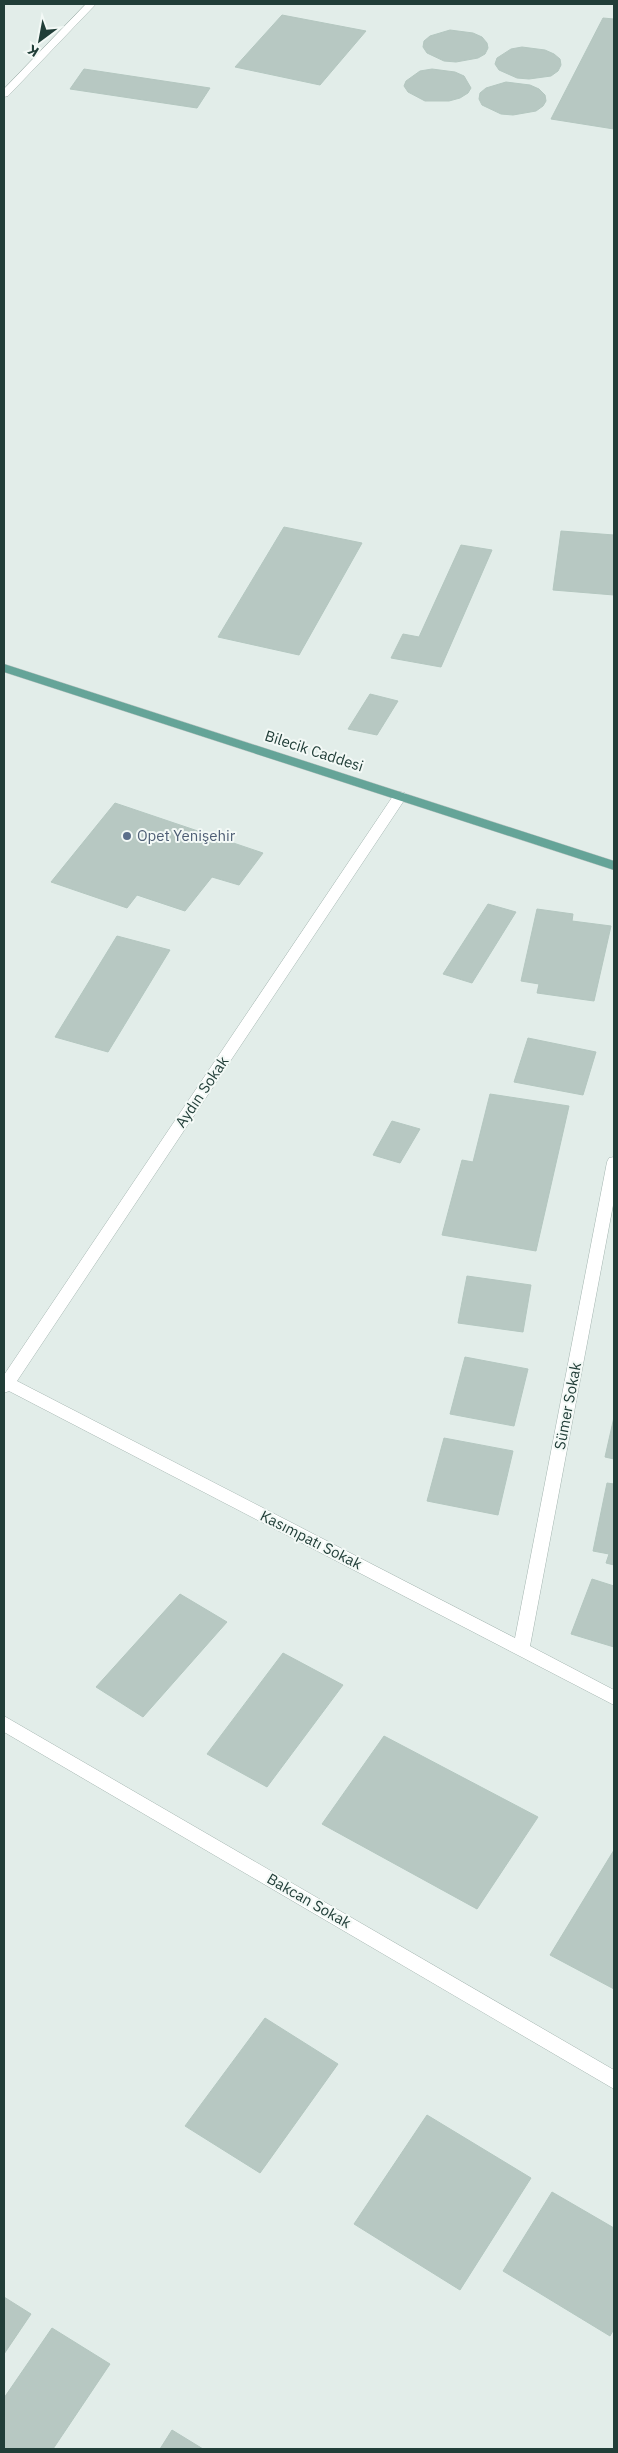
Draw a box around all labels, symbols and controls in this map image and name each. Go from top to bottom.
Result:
north arrow [15,15,65,65]
text: K [24,41,42,61]
street label: Bilecik Caddesi [262,726,366,775]
place label: Opet Yenişehir [137,826,236,845]
marker: Opet Yenişehir [121,830,133,842]
street label: Aydın Sokak [171,1052,232,1131]
street label: Sümer Sokak [550,1361,585,1451]
street label: Kasımpatı Sokak [257,1506,365,1573]
street label: Bakcan Sokak [264,1869,355,1932]

